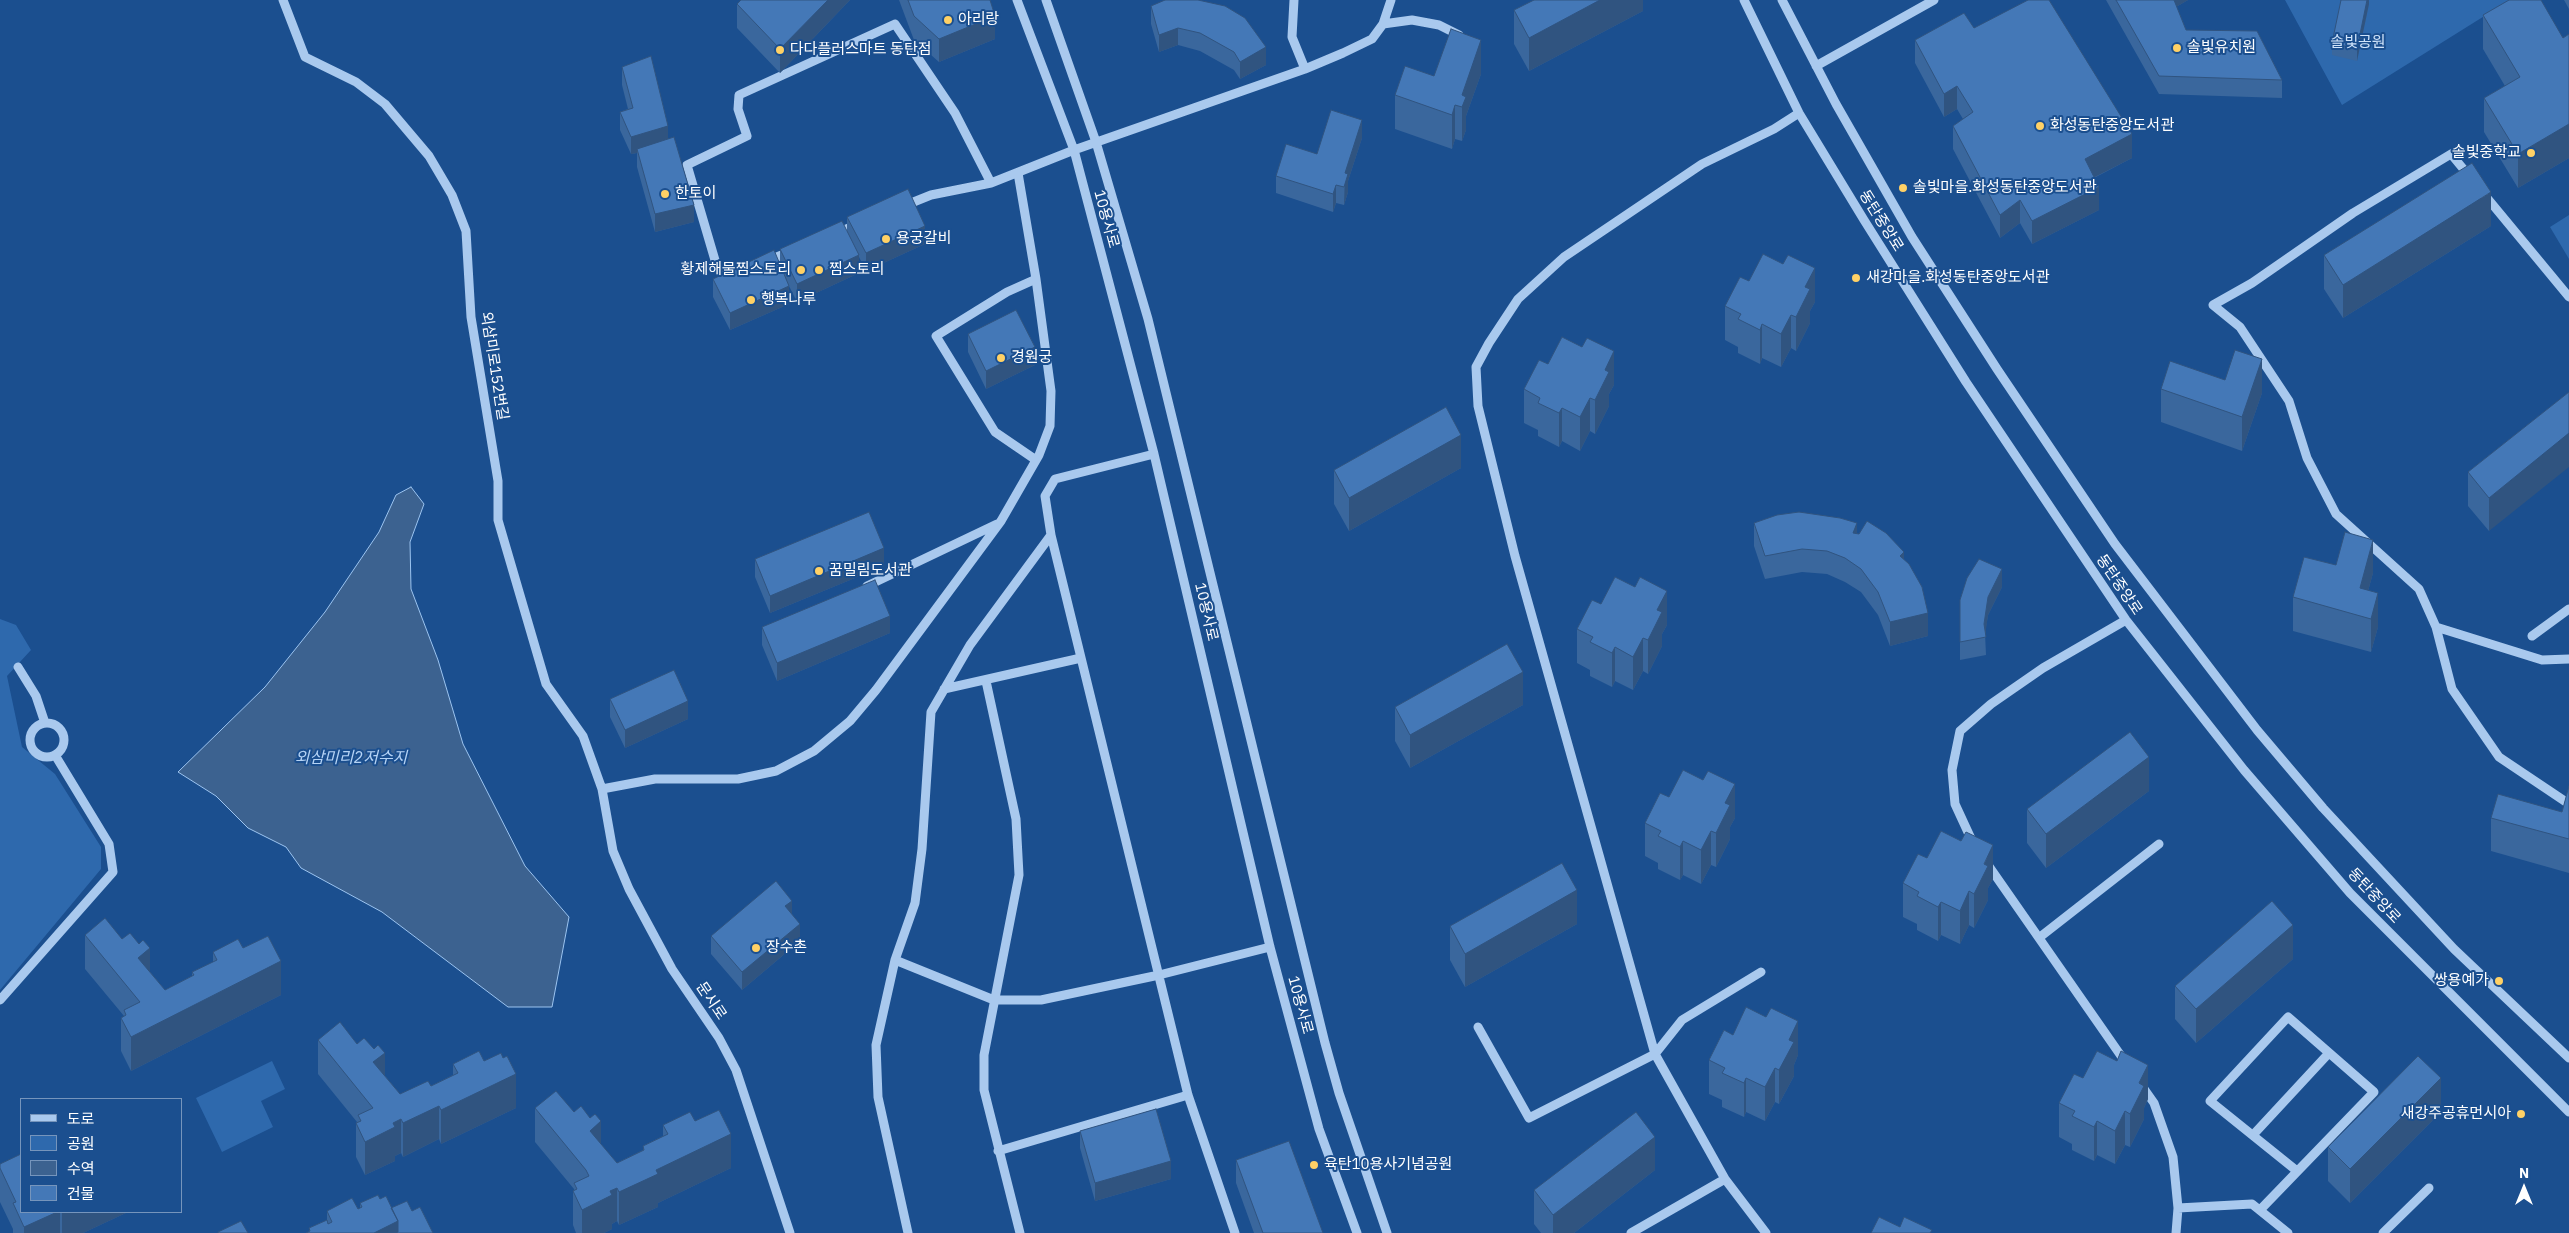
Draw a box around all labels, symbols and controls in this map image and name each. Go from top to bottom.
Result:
place label: 아리랑 [958,11,999,29]
marker: 아리랑 [942,14,954,26]
park label: 솔빛공원 [2330,34,2386,52]
place label: 솔빛유치원 [2187,39,2256,57]
place label: 다다플러스마트 동탄점 [790,41,932,59]
marker: 솔빛유치원 [2171,42,2183,54]
marker: 다다플러스마트 동탄점 [774,44,786,56]
place label: 화성동탄중앙도서관 [2050,117,2174,135]
marker: 화성동탄중앙도서관 [2034,120,2046,132]
place label: 솔빛중학교 [2452,144,2521,162]
marker: 솔빛중학교 [2525,147,2537,159]
place label: 솔빛마을.화성동탄중앙도서관 [1913,179,2096,197]
marker: 솔빛마을.화성동탄중앙도서관 [1897,182,1909,194]
place label: 한토이 [675,185,716,203]
street label: 동탄중앙로 [1855,187,1907,255]
marker: 한토이 [659,188,671,200]
street label: 10용사로 [1090,188,1122,250]
place label: 용궁갈비 [896,230,951,248]
marker: 용궁갈비 [880,233,892,245]
place label: 황제해물찜스토리 [681,261,791,279]
place label: 찜스토리 [829,261,884,279]
marker: 황제해물찜스토리 [795,264,807,276]
marker: 찜스토리 [813,264,825,276]
place label: 새강마을.화성동탄중앙도서관 [1866,269,2049,287]
marker: 새강마을.화성동탄중앙도서관 [1850,272,1862,284]
place label: 행복나루 [761,291,816,309]
marker: 행복나루 [745,294,757,306]
street label: 외삼미로152번길 [477,310,511,422]
place label: 경원궁 [1011,349,1052,367]
marker: 경원궁 [995,352,1007,364]
street label: 동탄중앙로 [2092,551,2146,619]
place label: 꿈밀림도서관 [829,562,912,580]
marker: 꿈밀림도서관 [813,565,825,577]
street label: 10용사로 [1191,581,1221,643]
water label: 외삼미리2저수지 [295,748,407,768]
street label: 동탄중앙로 [2344,865,2404,927]
place label: 장수촌 [766,939,807,957]
marker: 장수촌 [750,942,762,954]
place label: 쌍용예가 [2434,972,2489,990]
street label: 10용사로 [1284,974,1316,1036]
marker: 쌍용예가 [2493,975,2505,987]
street label: 문시로 [692,979,730,1023]
legend [20,1098,182,1213]
place label: 새강주공휴먼시아 [2401,1105,2511,1123]
marker: 새강주공휴먼시아 [2515,1108,2527,1120]
text: 도로 [67,1109,95,1128]
text: 공원 [67,1134,95,1153]
place label: 육탄10용사기념공원 [1324,1156,1452,1174]
text: 수역 [67,1159,95,1178]
marker: 육탄10용사기념공원 [1308,1159,1320,1171]
north arrow [2499,1163,2549,1213]
text: N [2519,1164,2529,1182]
text: 건물 [67,1184,95,1203]

